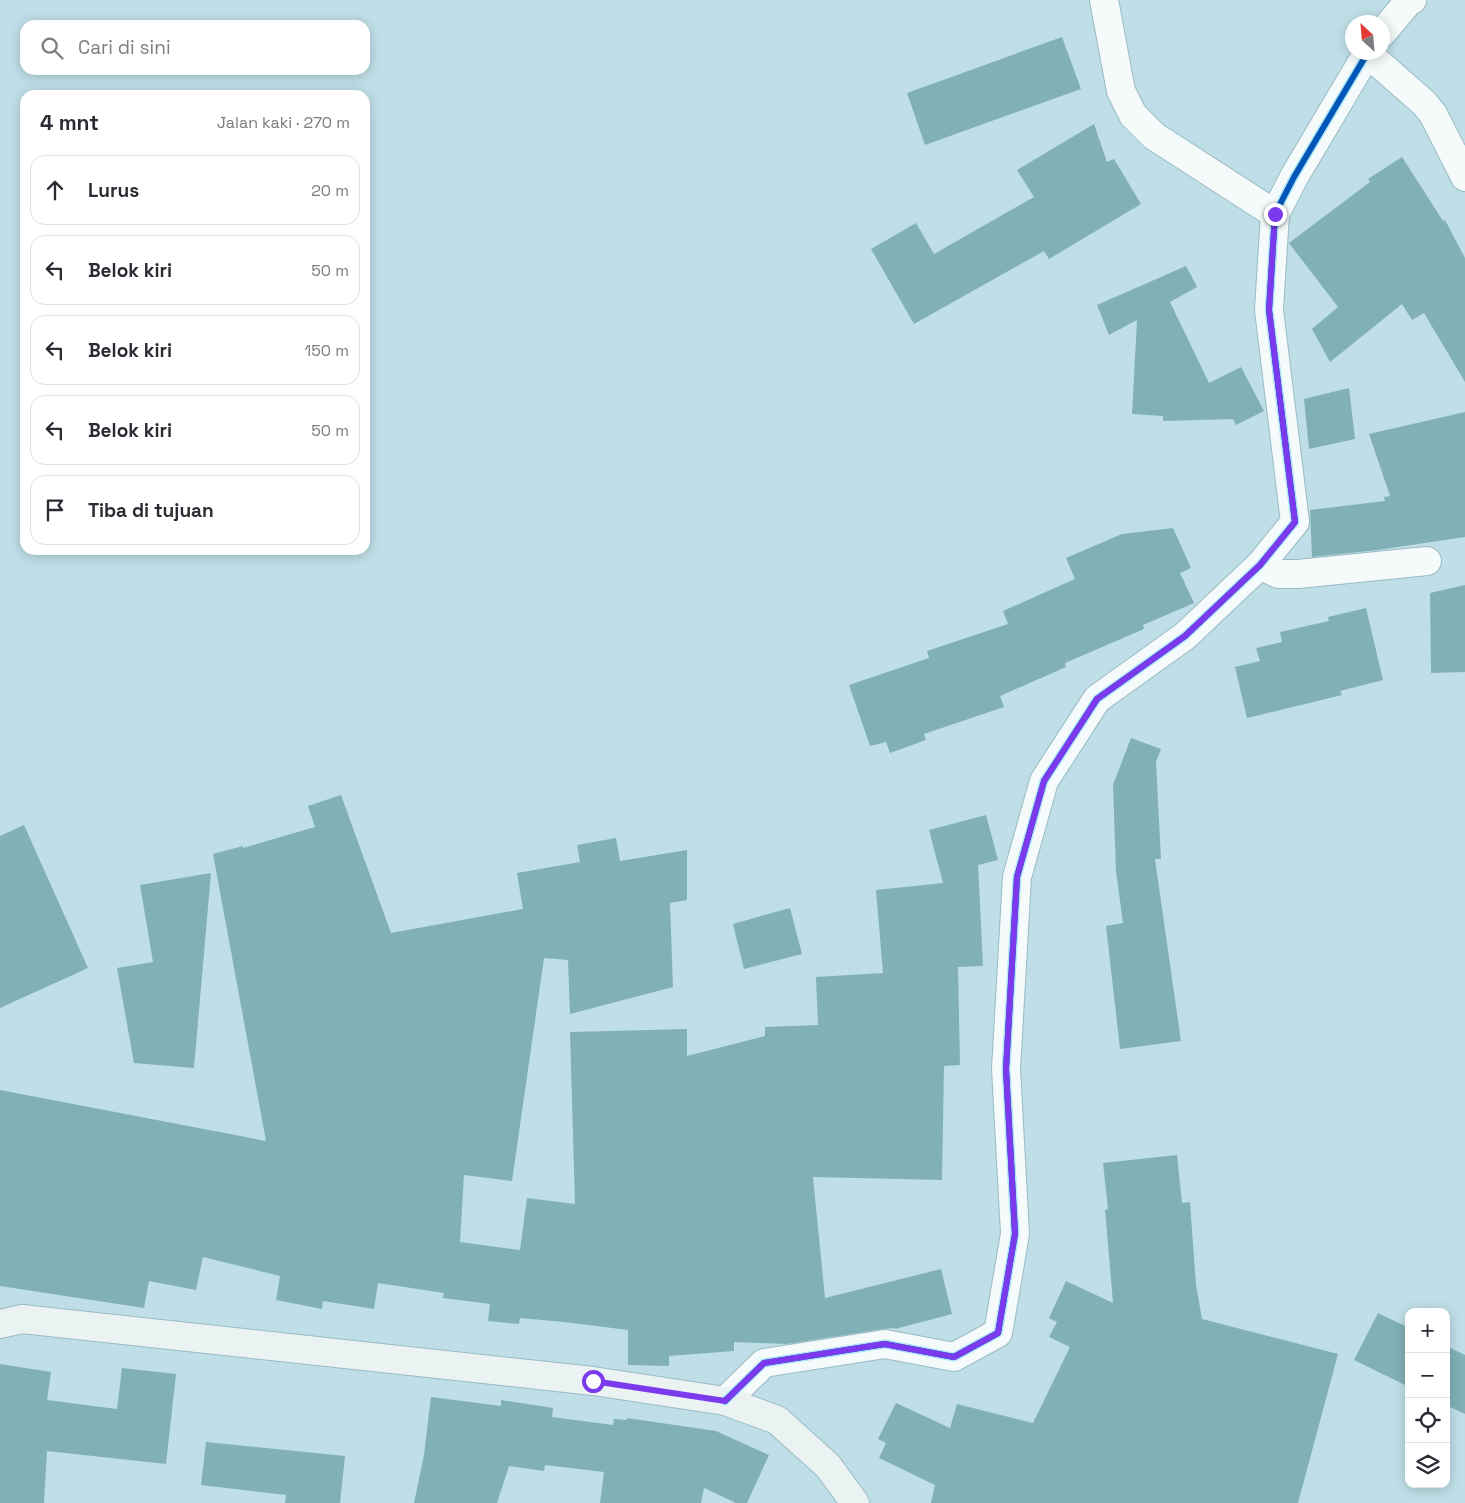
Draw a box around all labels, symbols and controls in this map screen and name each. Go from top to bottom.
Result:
north arrow [1345,15,1390,60]
search box [20,20,370,75]
icon: search [38,34,66,62]
text: Cari di sini [78,35,171,60]
text: 4 mnt [40,109,99,136]
text: Jalan kaki · 270 m [217,112,350,133]
icon: ahead [41,176,69,204]
text: Lurus [88,178,139,203]
text: 20 m [311,180,349,201]
route end [1264,203,1287,226]
icon: left [41,256,69,284]
text: Belok kiri [88,258,172,283]
text: 50 m [311,260,349,281]
icon: left [41,336,69,364]
text: Belok kiri [88,338,172,363]
text: 150 m [305,340,349,361]
icon: left [41,416,69,444]
text: Belok kiri [88,418,172,443]
text: 50 m [311,420,349,441]
icon: arrive [41,496,69,524]
text: Tiba di tujuan [88,498,214,523]
map controls [1405,1308,1450,1488]
button: + [1405,1308,1450,1353]
button: − [1405,1353,1450,1398]
route start [582,1370,605,1393]
button: locate [1405,1398,1450,1443]
button: layers [1405,1443,1450,1488]

